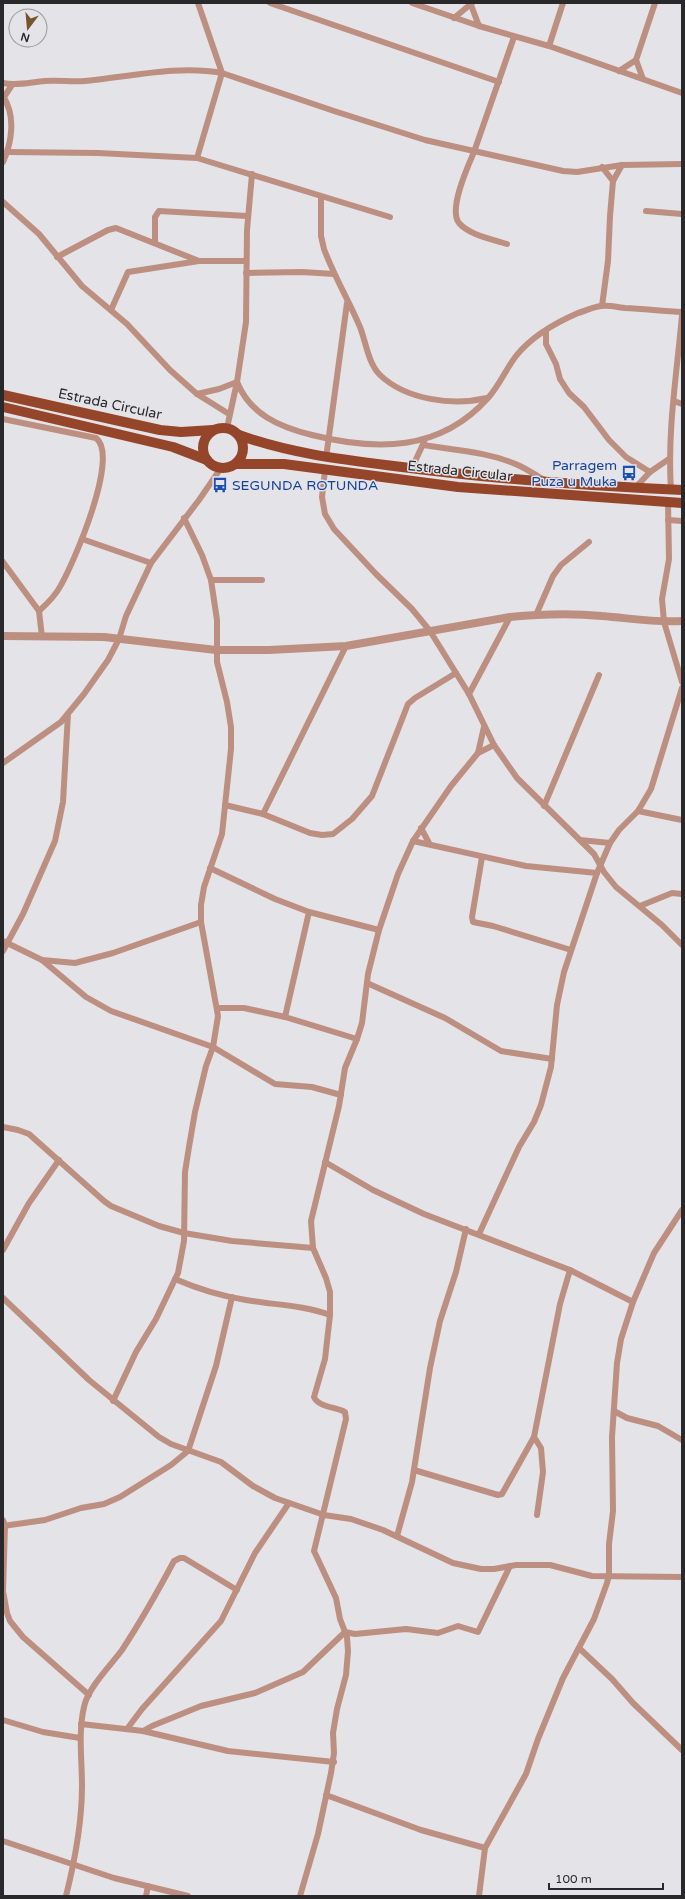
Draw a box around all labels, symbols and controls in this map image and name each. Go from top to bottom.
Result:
north arrow [8,8,48,48]
text: N [19,30,31,45]
street label: Estrada Circular [57,385,164,423]
street label: Estrada Circular [407,457,514,485]
place label: Parragem Puza u Muka [531,457,617,490]
bus stop icon: Parragem Puza u Muka [620,464,638,482]
bus stop icon: SEGUNDA ROTUNDA [211,476,229,494]
place label: SEGUNDA ROTUNDA [232,477,378,494]
scale bar [549,1865,663,1891]
text: 100 m [555,1872,592,1886]

